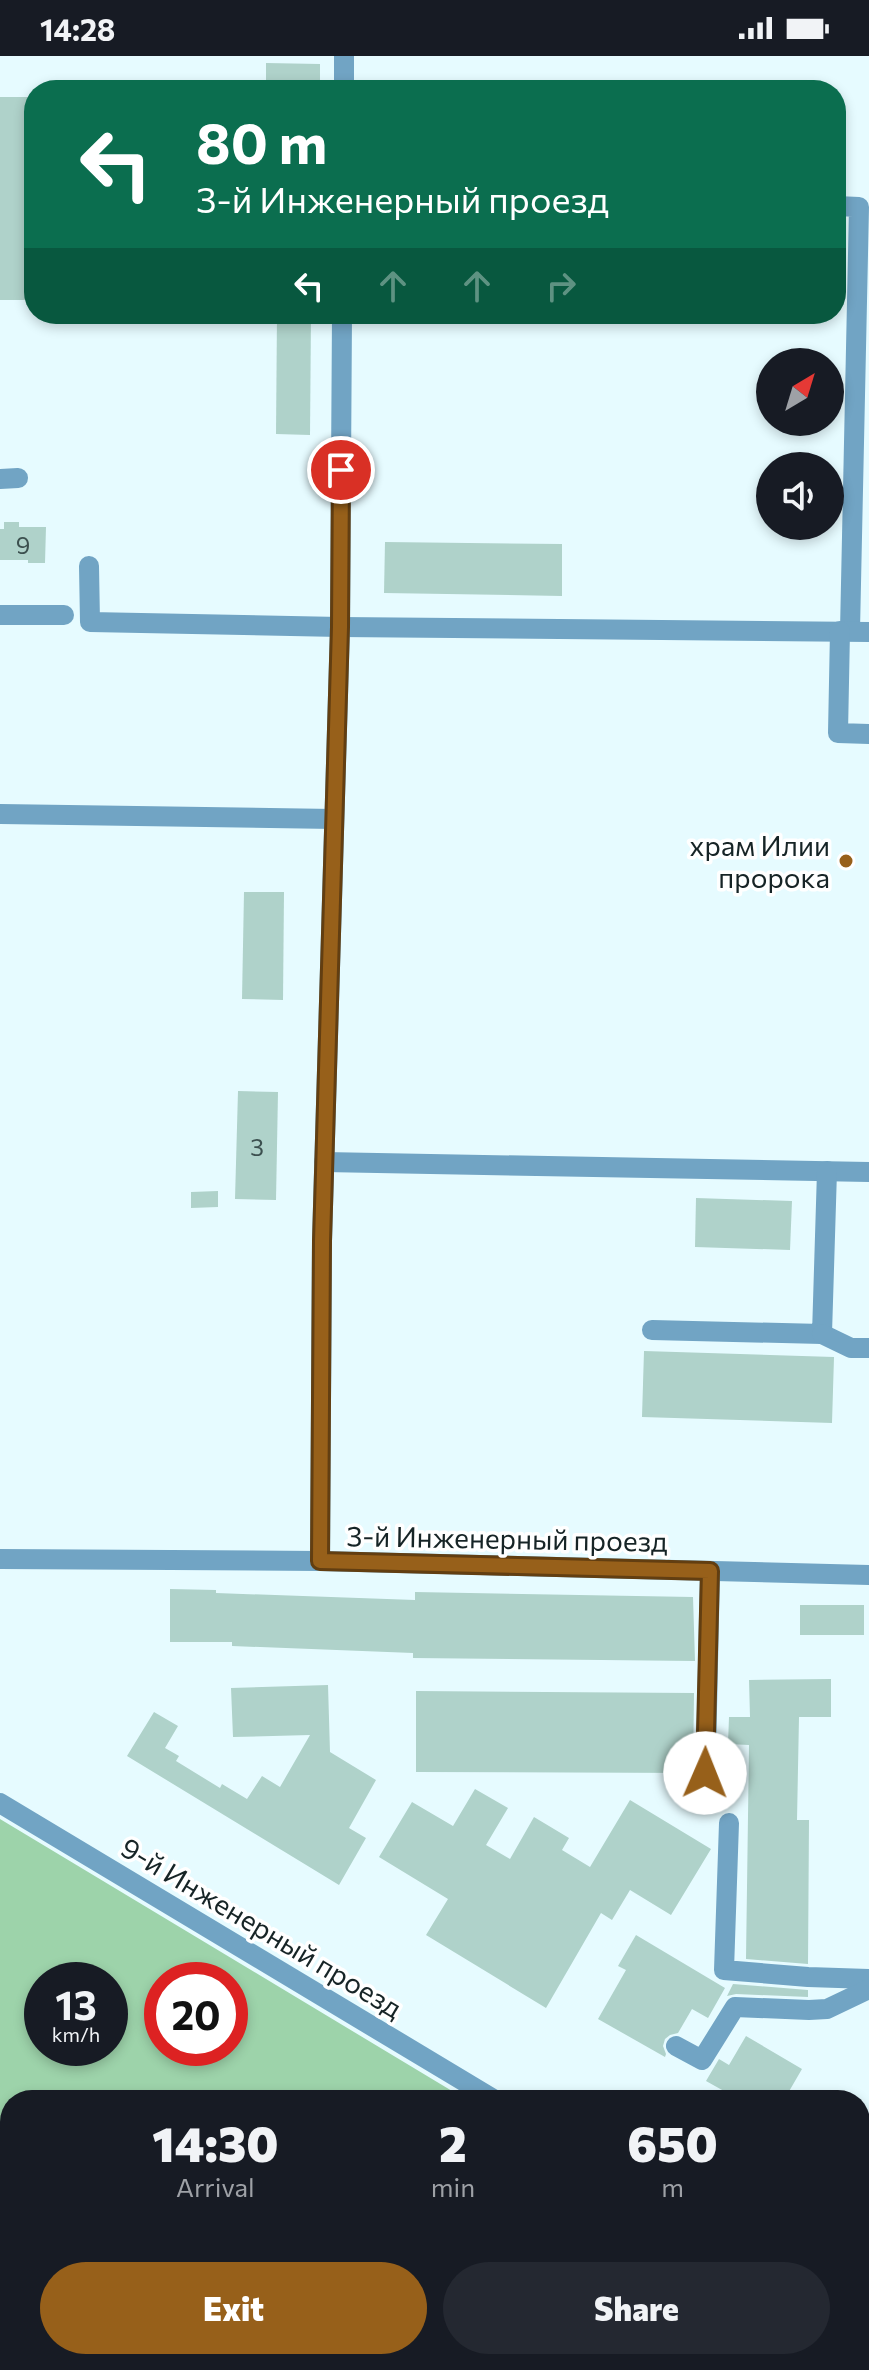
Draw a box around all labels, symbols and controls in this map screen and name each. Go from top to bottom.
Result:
text: 14:28 [40,10,115,47]
text: 80 m [196,107,327,176]
icon: left [64,112,168,216]
text: 3-й Инженерный проезд [196,176,609,220]
icon: left [287,264,331,308]
icon: ahead [371,264,415,308]
icon: ahead [455,264,499,308]
icon: right [539,264,583,308]
north arrow [756,348,844,436]
map controls [756,348,844,540]
pin [307,436,375,504]
icon: arrive [319,448,363,492]
button: sound [756,452,844,540]
house number: 9 [16,530,30,559]
place label: храм Илии пророка [690,828,830,894]
marker: храм Илии пророка [837,852,855,870]
house number: 3 [250,1132,264,1161]
street label: 3-й Инженерный проезд [346,1518,668,1558]
position arrow [663,1731,747,1815]
street label: 9-й Инженерный проезд [115,1829,409,2025]
speed limit sign: 20 [144,1962,248,2066]
text: 13 [55,1979,97,2028]
text: km/h [52,2022,100,2046]
text: 14:30 [152,2113,279,2172]
text: 2 [439,2113,467,2172]
text: 650 [627,2113,718,2172]
text: Arrival [176,2171,255,2202]
text: min [431,2171,475,2202]
text: m [661,2171,684,2202]
button: Exit [40,2262,427,2354]
button: Share [443,2262,830,2354]

